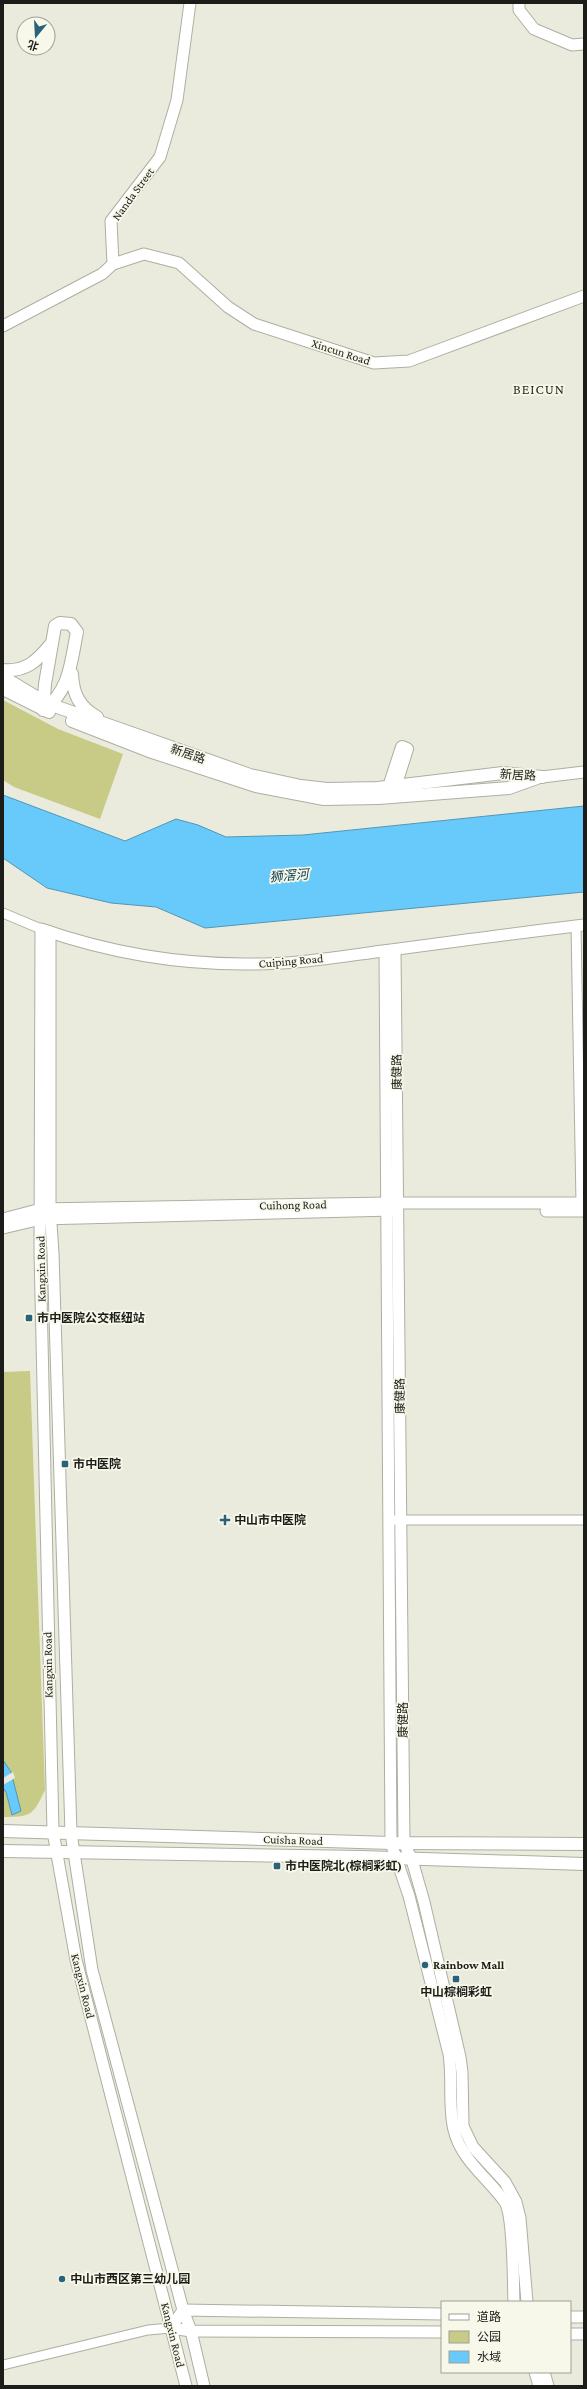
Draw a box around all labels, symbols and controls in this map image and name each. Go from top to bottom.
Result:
north arrow [16,16,56,56]
text: 北 [26,38,40,53]
street label: Nanda Street [109,164,157,223]
street label: Xincun Road [310,336,373,368]
district label: BEICUN [513,381,565,397]
street label: 新居路 [169,742,207,766]
street label: 新居路 [500,767,536,783]
water label: 狮滘河 [269,866,312,885]
street label: Cuiping Road [258,951,325,971]
street label: 康健路 [390,1054,404,1090]
street label: Cuihong Road [259,1197,328,1213]
street label: Kangxin Road [33,1235,49,1302]
place label: 市中医院公交枢纽站 [37,1311,145,1325]
marker: 市中医院公交枢纽站 [24,1313,34,1323]
street label: 康健路 [393,1378,407,1414]
place label: 市中医院 [73,1457,121,1471]
marker: 市中医院 [60,1459,70,1469]
place label: 中山市中医院 [234,1513,306,1527]
marker: 中山市中医院 [219,1514,231,1526]
street label: Kangxin Road [40,1631,56,1698]
street label: 康健路 [396,1702,410,1738]
street label: Cuisha Road [263,1832,324,1848]
place label: 市中医院北(棕榈彩虹) [285,1859,402,1873]
marker: 市中医院北(棕榈彩虹) [272,1861,282,1871]
street label: Kangxin Road [68,1952,98,2021]
place label: Rainbow Mall [433,1958,505,1972]
marker: Rainbow Mall [420,1960,430,1970]
marker: 中山棕榈彩虹 [451,1974,461,1984]
place label: 中山棕榈彩虹 [420,1985,492,1999]
place label: 中山市西区第三幼儿园 [70,2272,190,2286]
marker: 中山市西区第三幼儿园 [57,2274,67,2284]
street label: Kangxin Road [158,2301,188,2370]
legend [441,2301,571,2373]
text: 道路 [477,2310,501,2324]
text: 公园 [477,2330,501,2344]
text: 水域 [477,2350,501,2364]

